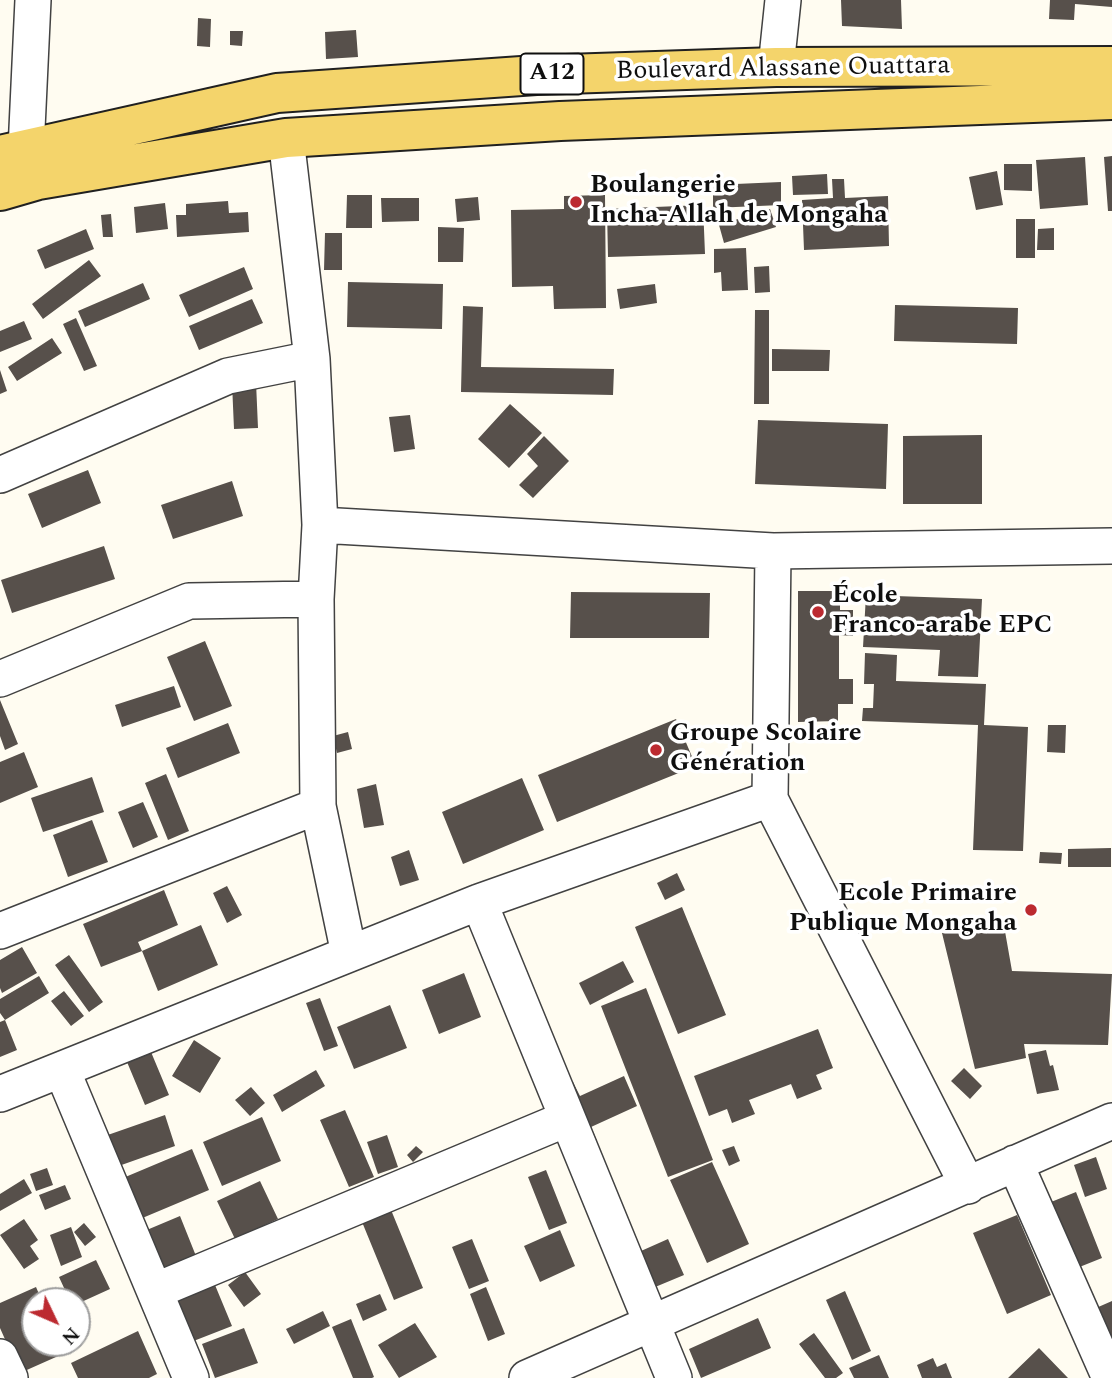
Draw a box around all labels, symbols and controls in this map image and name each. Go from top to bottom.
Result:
street label: Boulevard Alassane Ouattara [616,51,950,89]
road number: A12 [520,54,584,94]
place label: Boulangerie Incha-Allah de Mongaha [590,171,888,232]
marker: Boulangerie Incha-Allah de Mongaha [568,194,584,210]
place label: École Franco-arabe EPC [832,581,1052,642]
marker: École Franco-arabe EPC [810,604,826,620]
place label: Groupe Scolaire Génération [670,719,862,780]
marker: Groupe Scolaire Génération [648,742,664,758]
place label: Ecole Primaire Publique Mongaha [789,879,1017,940]
marker: Ecole Primaire Publique Mongaha [1023,902,1039,918]
north arrow [21,1287,91,1357]
text: N [54,1320,86,1351]

